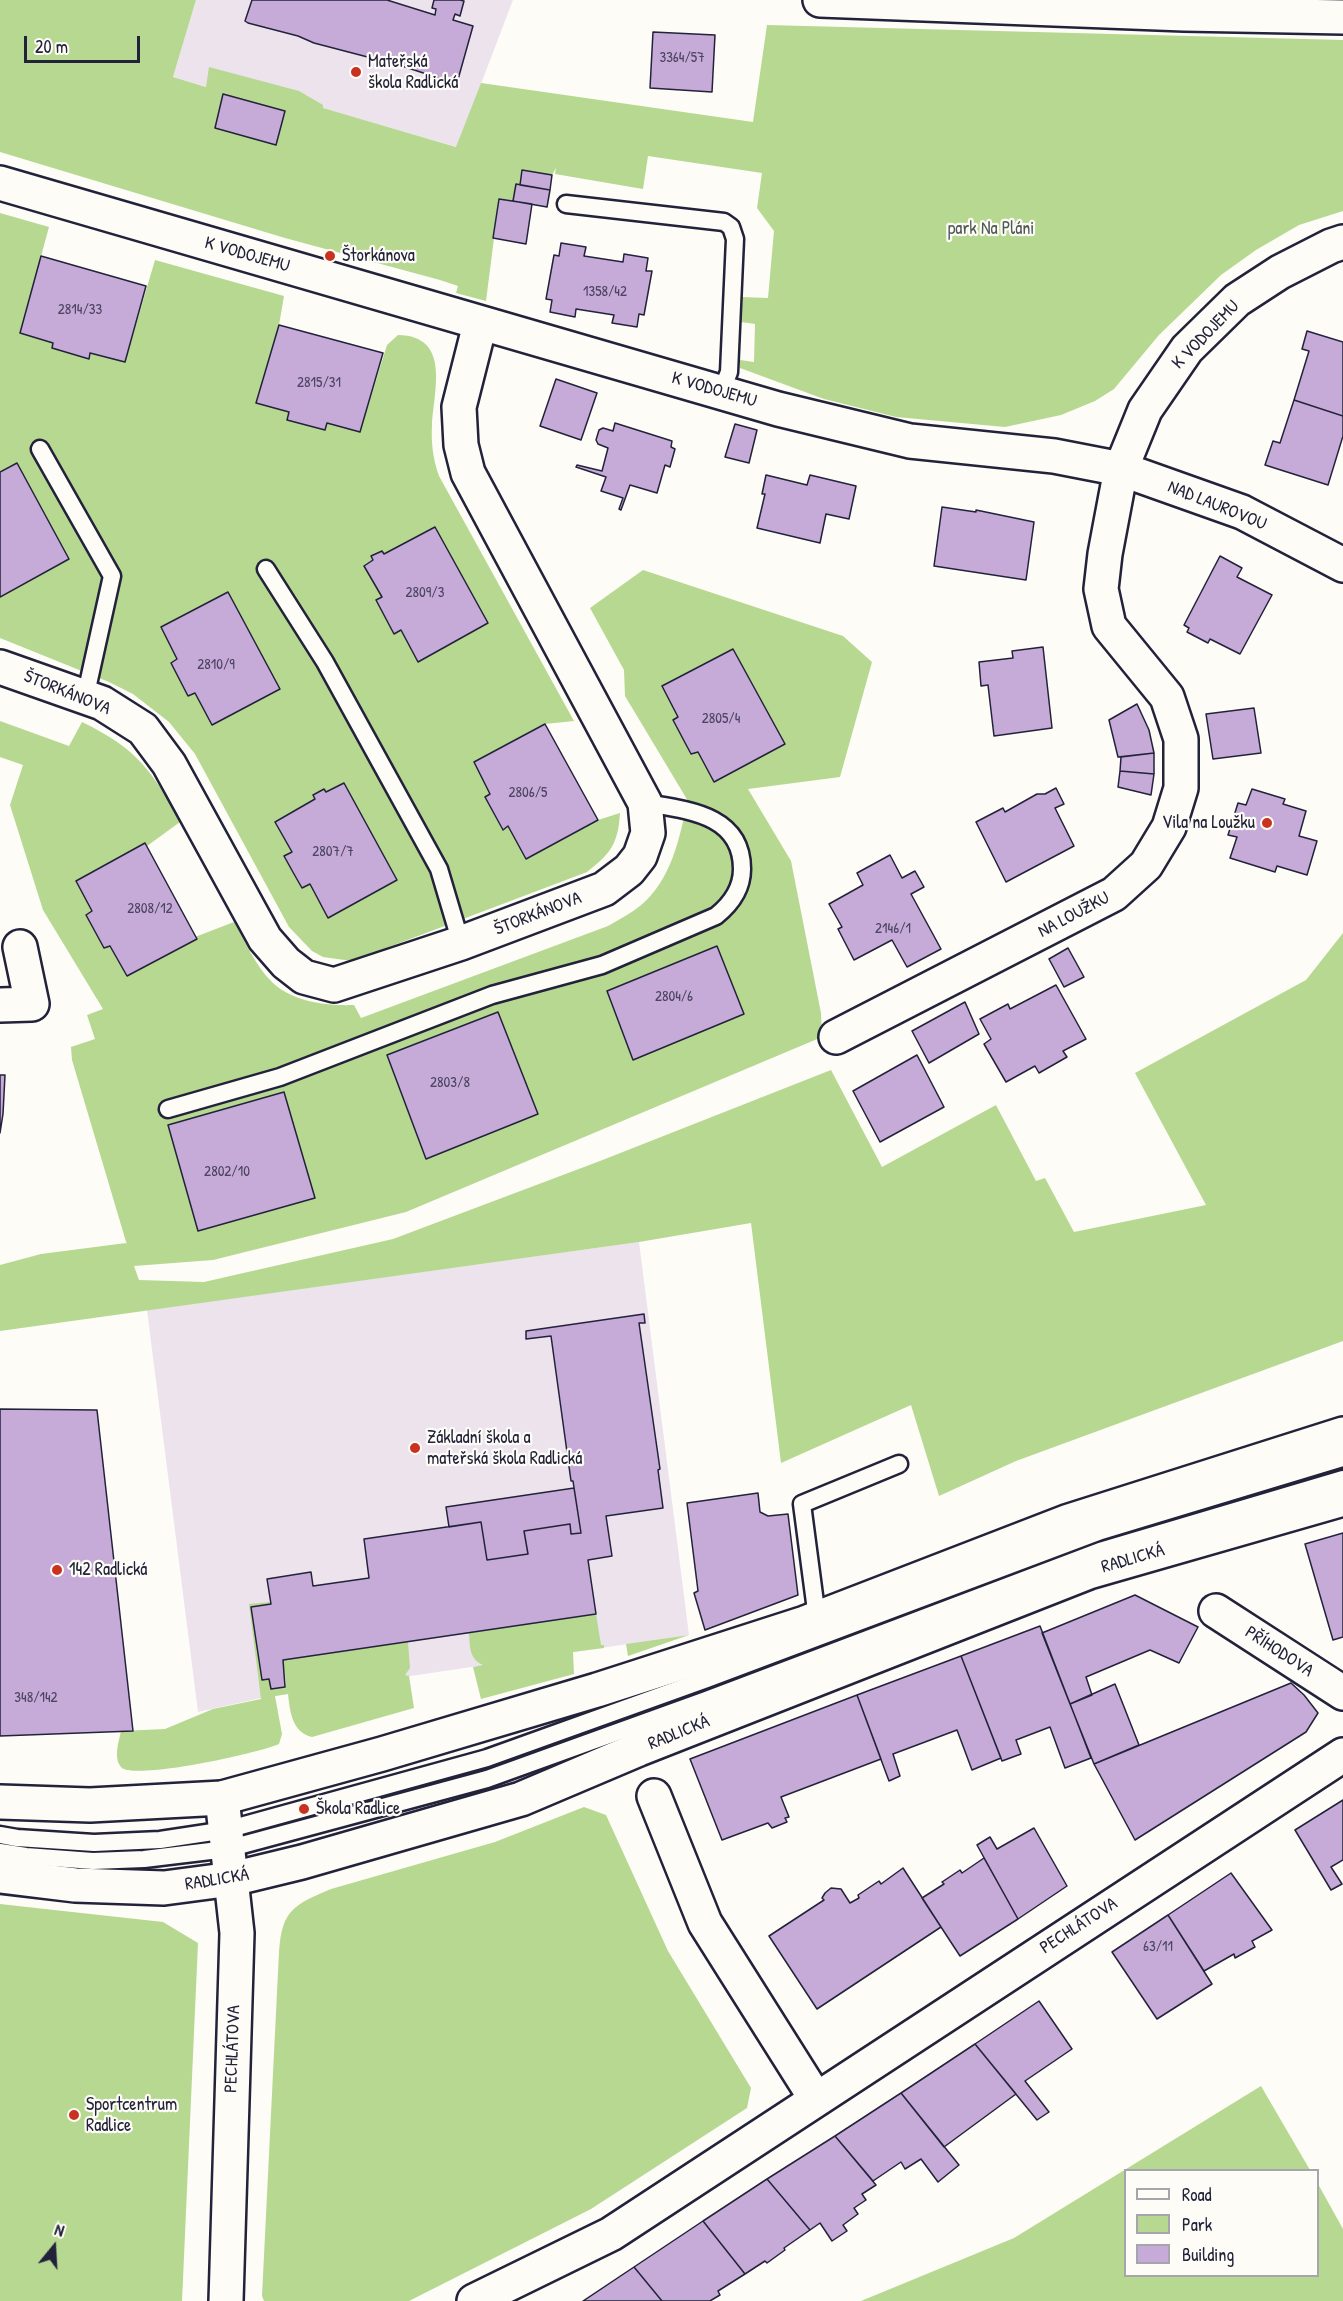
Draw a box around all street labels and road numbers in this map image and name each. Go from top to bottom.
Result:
street label: K VODOJEMU [202,233,292,277]
street label: K VODOJEMU [1168,296,1244,374]
street label: K VODOJEMU [669,368,759,412]
street label: NAD LAUROVOU [1164,476,1270,536]
street label: ŠTORKÁNOVA [21,666,113,720]
street label: NA LOUŽKU [1035,887,1113,943]
street label: ŠTORKÁNOVA [491,888,585,940]
street label: RADLICKÁ [1099,1540,1167,1578]
street label: PŘÍHODOVA [1241,1622,1317,1682]
street label: RADLICKÁ [645,1711,713,1755]
street label: RADLICKÁ [183,1864,251,1896]
street label: PECHLÁTOVA [1036,1893,1122,1959]
street label: PECHLÁTOVA [221,2005,245,2093]

